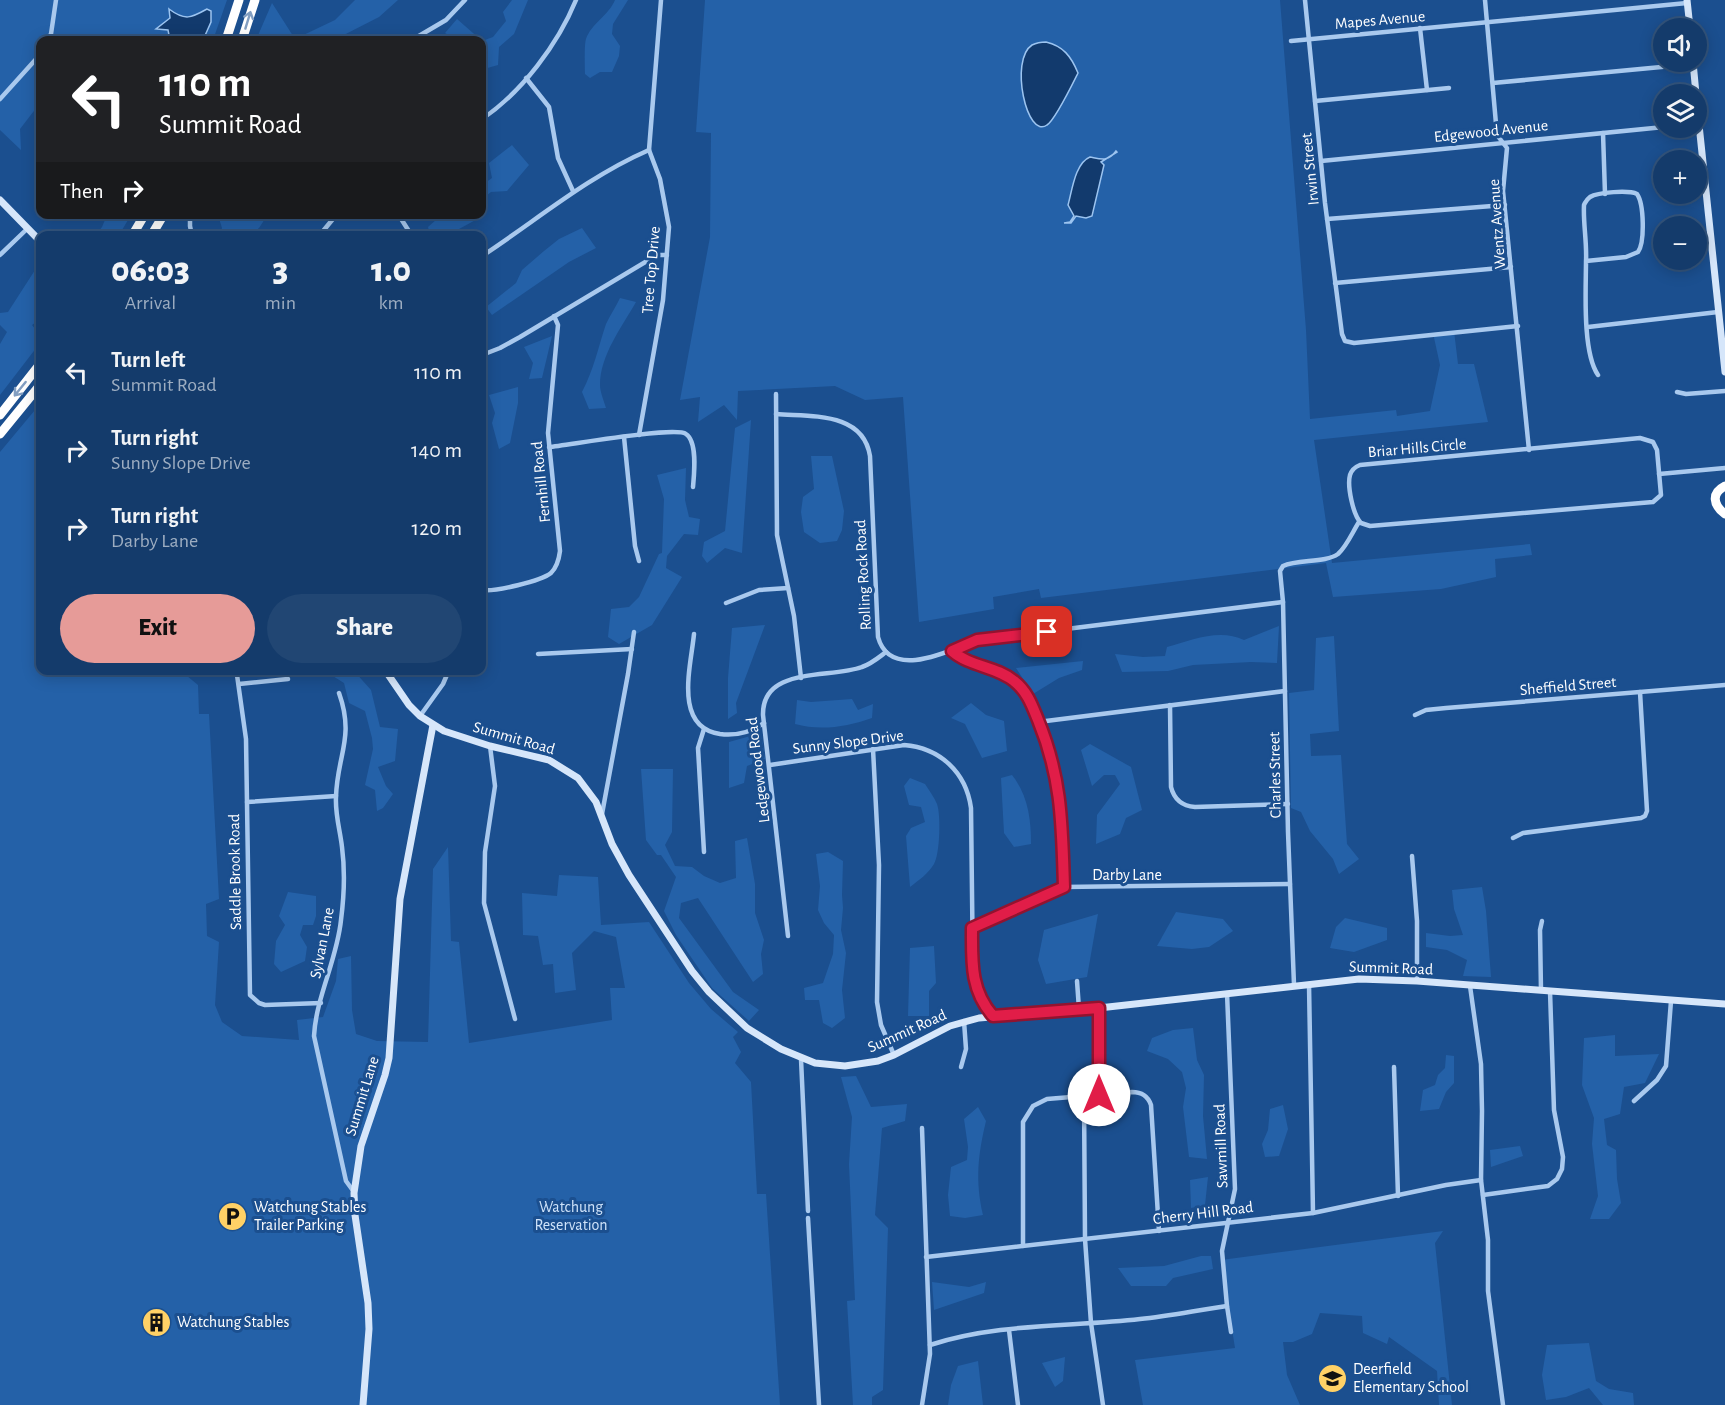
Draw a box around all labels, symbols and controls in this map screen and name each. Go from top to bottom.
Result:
street label: Mapes Avenue [1334,8,1426,32]
one-way arrow [244,11,255,30]
map controls [1653,18,1707,270]
button: sound [1653,18,1707,72]
icon: left [60,60,138,138]
text: 110 m [159,62,251,104]
button: layers [1653,84,1707,138]
text: Summit Road [159,111,301,138]
street label: Edgewood Avenue [1433,117,1549,145]
street label: Irwin Street [1298,132,1322,206]
button: + [1653,150,1707,204]
icon: right [116,174,149,207]
street label: Wentz Avenue [1486,178,1508,270]
text: Then [60,180,104,202]
button: − [1653,216,1707,270]
street label: Tree Top Drive [639,225,663,315]
text: 06:03 [111,252,190,288]
text: 3 [272,252,288,288]
text: 1.0 [371,252,411,288]
text: Arrival [125,293,176,313]
text: min [265,293,296,313]
text: km [378,293,404,313]
text: Turn left [111,349,185,371]
icon: left [60,356,93,389]
text: 110 m [414,361,462,383]
text: Summit Road [111,375,217,395]
one-way arrow [14,381,27,397]
text: Turn right [111,427,198,449]
icon: right [60,434,93,467]
street label: Briar Hills Circle [1367,436,1467,460]
text: 140 m [411,439,462,461]
street label: Fernhill Road [529,441,553,523]
text: Sunny Slope Drive [111,453,251,473]
text: Turn right [111,505,198,527]
icon: right [60,512,93,545]
text: 120 m [412,517,462,539]
street label: Rolling Rock Road [852,519,874,631]
text: Darby Lane [111,531,198,551]
button: Exit [60,594,255,663]
button: Share [267,594,462,663]
pin [1021,606,1072,657]
icon: arrive [1030,615,1063,648]
street label: Sheffield Street [1519,674,1617,698]
street label: Ledgewood Road [744,716,772,824]
street label: Summit Road [471,719,557,757]
street label: Sunny Slope Drive [792,727,905,758]
street label: Charles Street [1266,732,1284,818]
street label: Saddle Brook Road [226,814,244,930]
street label: Darby Lane [1092,867,1162,884]
street label: Sylvan Lane [307,906,338,980]
street label: Summit Road [1349,959,1433,977]
street label: Summit Road [865,1007,949,1055]
street label: Summit Lane [342,1054,382,1138]
position arrow [1067,1063,1131,1127]
street label: Sawmill Road [1212,1104,1230,1188]
place label: Watchung Stables Trailer Parking [254,1199,366,1233]
park label: Watchung Reservation [534,1199,608,1233]
street label: Cherry Hill Road [1152,1199,1254,1228]
parking icon: Watchung Stables Trailer Parking [217,1200,249,1232]
building icon: Watchung Stables [140,1306,172,1338]
place label: Watchung Stables [177,1314,289,1330]
place label: Deerfield Elementary School [1353,1361,1469,1396]
school or university icon: Deerfield Elementary School [1316,1362,1348,1394]

